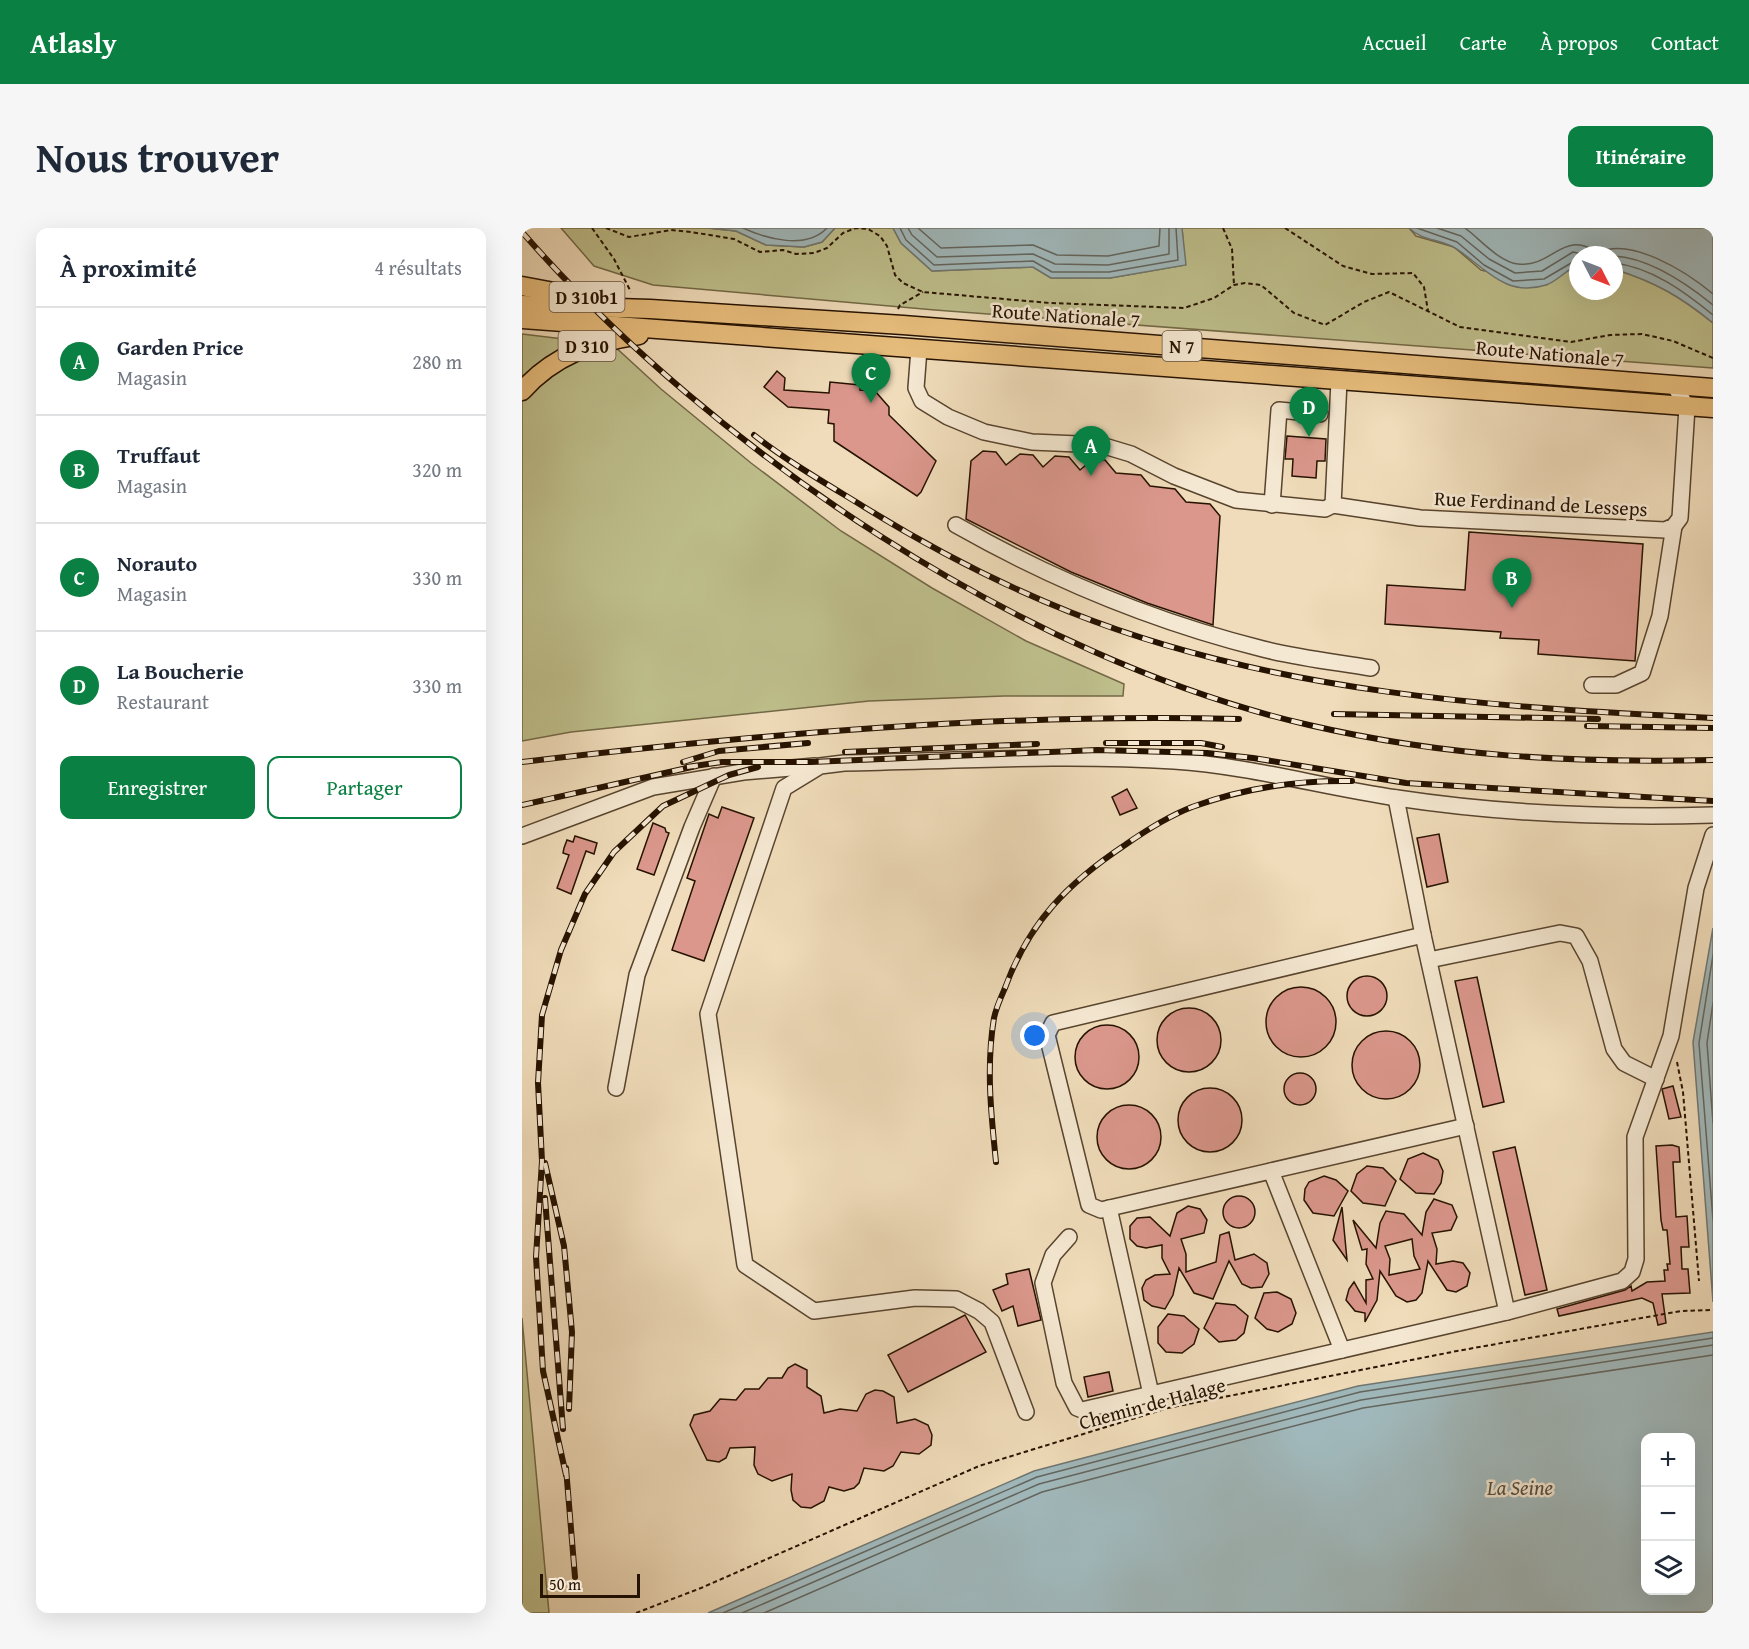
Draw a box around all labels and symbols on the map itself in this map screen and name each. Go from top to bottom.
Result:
north arrow [1569,246,1623,300]
road number: D 310b1 [550,282,625,312]
street label: Route Nationale 7 [991,295,1141,335]
road number: D 310 [558,331,616,361]
road number: N 7 [1162,331,1202,361]
street label: Route Nationale 7 [1475,332,1625,374]
pin: C [852,354,890,403]
pin: D [1290,388,1328,437]
pin: A [1072,426,1110,476]
street label: Rue Ferdinand de Lesseps [1434,483,1648,523]
pin: B [1492,558,1532,608]
your location [1020,1021,1049,1050]
street label: Chemin de Halage [1075,1369,1229,1437]
water label: La Seine [1486,1472,1553,1503]
scale bar [540,1571,640,1598]

